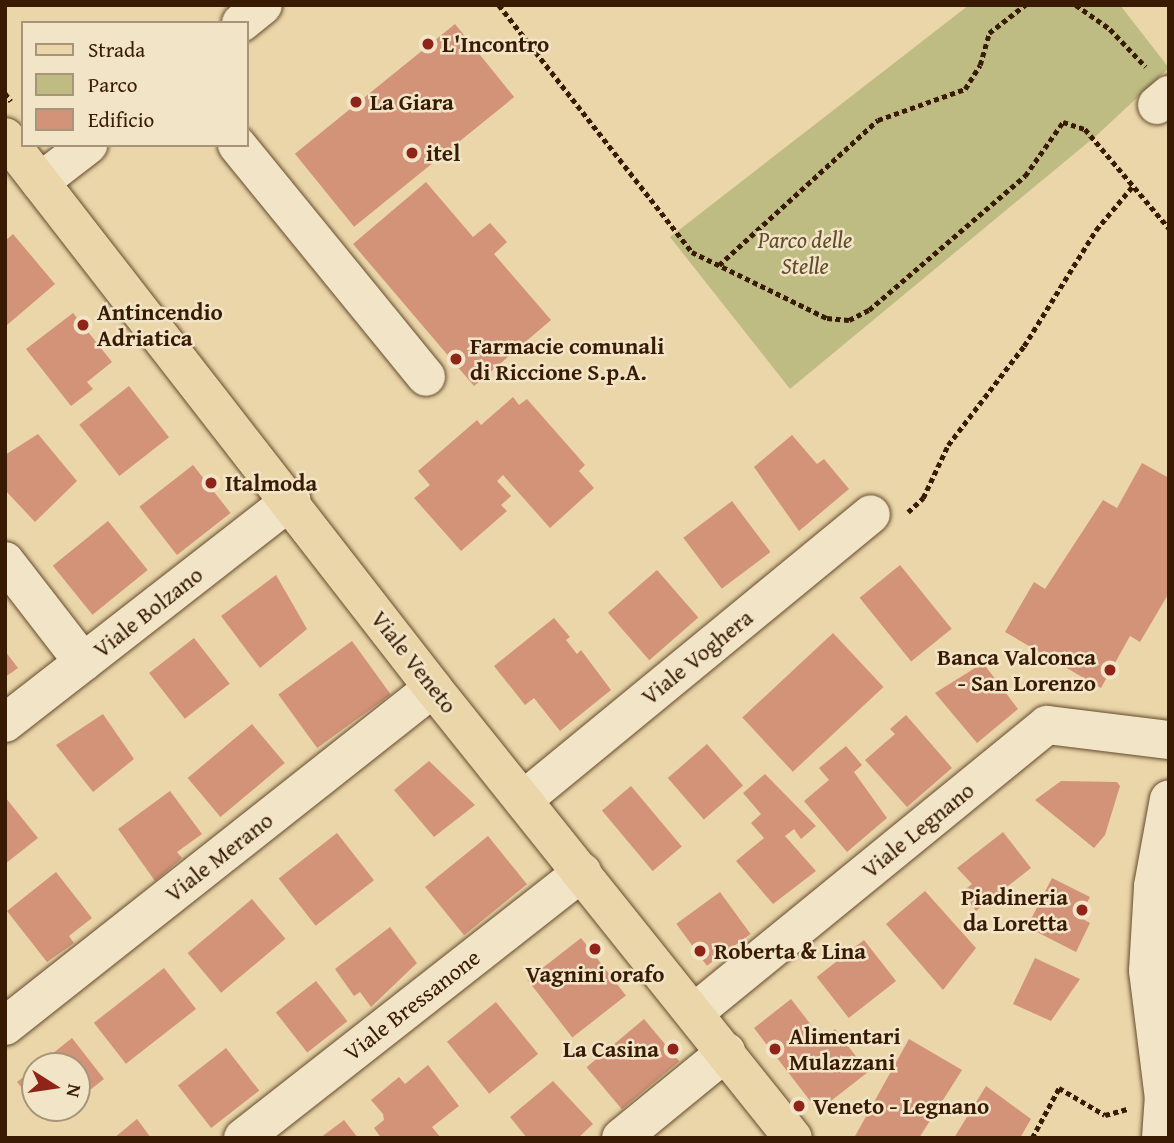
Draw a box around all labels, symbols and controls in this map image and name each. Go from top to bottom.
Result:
legend [21,21,248,147]
place label: L'Incontro [442,30,549,58]
text: Strada [88,34,145,65]
marker: L'Incontro [420,36,436,52]
text: Parco [88,69,138,100]
place label: La Giara [370,88,454,116]
marker: La Giara [348,94,364,110]
text: Edificio [88,104,154,135]
place label: itel [426,139,460,167]
marker: itel [404,145,420,161]
park label: Parco delle Stelle [758,226,852,280]
place label: Antincendio Adriatica [97,298,223,352]
marker: Antincendio Adriatica [75,317,91,333]
place label: Farmacie comunali di Riccione S.p.A. [470,332,664,386]
marker: Farmacie comunali di Riccione S.p.A. [448,351,464,367]
place label: Italmoda [225,469,317,497]
marker: Italmoda [203,475,219,491]
street label: Viale Bolzano [88,561,208,663]
street label: Viale Voghera [636,604,758,710]
street label: Viale Veneto [365,605,463,719]
place label: Banca Valconca - San Lorenzo [937,643,1096,697]
marker: Banca Valconca - San Lorenzo [1102,662,1118,678]
street label: Viale Legnano [856,776,980,884]
street label: Viale Merano [160,806,278,908]
place label: Piadineria da Loretta [961,883,1068,937]
marker: Piadineria da Loretta [1074,902,1090,918]
place label: Roberta & Lina [714,937,866,965]
marker: Vagnini orafo [587,941,603,957]
street label: Viale Bressanone [338,943,486,1067]
marker: Roberta & Lina [692,943,708,959]
place label: Vagnini orafo [525,960,665,988]
place label: Alimentari Mulazzani [789,1022,901,1076]
place label: La Casina [563,1035,659,1063]
marker: La Casina [665,1041,681,1057]
marker: Alimentari Mulazzani [767,1041,783,1057]
north arrow [21,1052,91,1122]
text: N [60,1082,90,1100]
place label: Veneto - Legnano [813,1092,989,1120]
marker: Veneto - Legnano [791,1098,807,1114]

